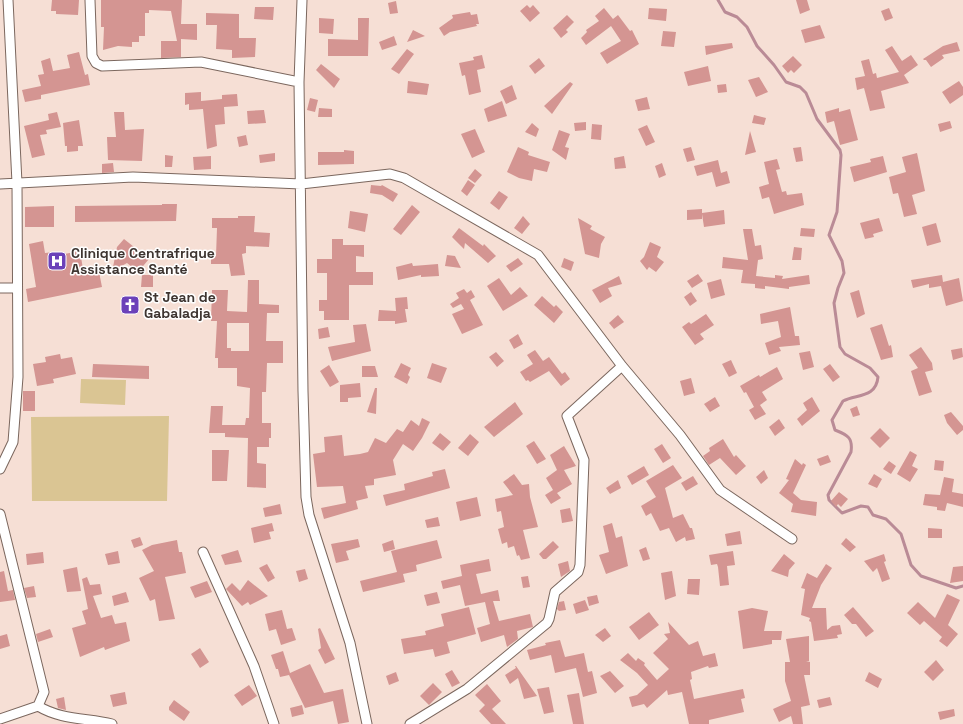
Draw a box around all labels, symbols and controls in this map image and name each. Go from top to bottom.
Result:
place label: Clinique Centrafrique Assistance Santé [71,244,215,278]
hospital icon: Clinique Centrafrique Assistance Santé [46,250,68,272]
place label: St Jean de Gabaladja [144,288,216,322]
church icon: St Jean de Gabaladja [119,294,141,316]

